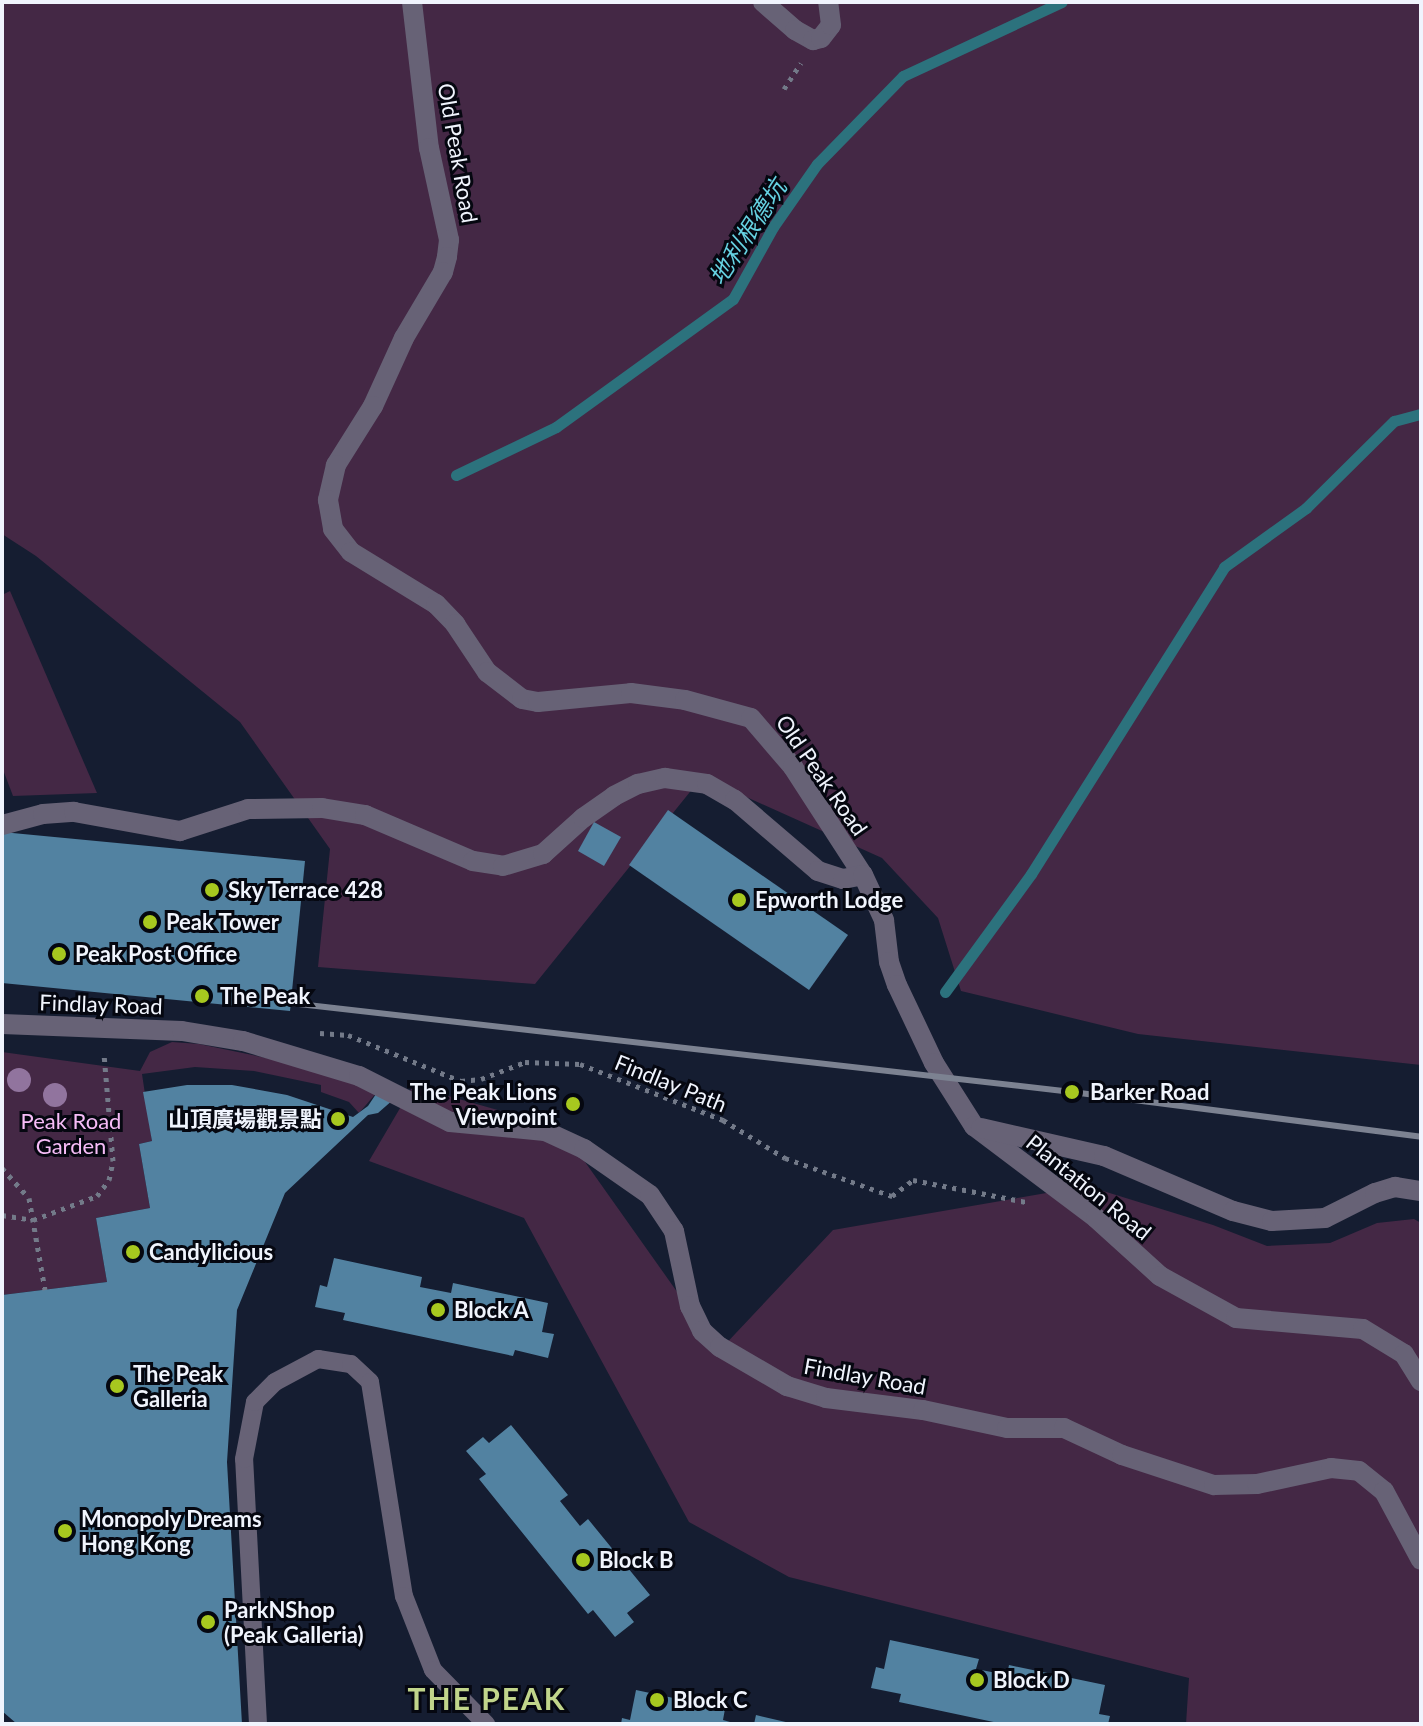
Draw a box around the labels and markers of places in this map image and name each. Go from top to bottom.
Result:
place label: Sky Terrace 428 [228,877,384,903]
marker: Sky Terrace 428 [203,881,221,899]
place label: Epworth Lodge [755,887,903,913]
marker: Epworth Lodge [730,891,748,909]
place label: Peak Tower [166,909,280,935]
marker: Peak Tower [141,913,159,931]
place label: Peak Post Office [75,941,237,967]
marker: Peak Post Office [50,945,68,963]
place label: The Peak [220,983,310,1009]
marker: The Peak [191,985,213,1007]
place label: The Peak Lions Viewpoint [410,1078,557,1130]
place label: Barker Road [1090,1079,1210,1105]
marker: Barker Road [1061,1081,1083,1103]
marker: The Peak Lions Viewpoint [564,1095,582,1113]
place label: 山頂廣場觀景點 [168,1106,322,1132]
marker: 山頂廣場觀景點 [329,1110,347,1128]
place label: Candylicious [149,1239,273,1265]
marker: Candylicious [124,1243,142,1261]
place label: Block A [454,1297,529,1323]
marker: Block A [429,1301,447,1319]
place label: The Peak Galleria [133,1360,223,1412]
marker: The Peak Galleria [108,1377,126,1395]
place label: Monopoly Dreams Hong Kong [81,1505,262,1556]
marker: Monopoly Dreams Hong Kong [56,1522,74,1540]
place label: Block B [599,1547,674,1573]
marker: Block B [574,1551,592,1569]
place label: ParkNShop (Peak Galleria) [224,1596,364,1648]
marker: ParkNShop (Peak Galleria) [199,1613,217,1631]
place label: Block D [993,1667,1070,1693]
marker: Block D [968,1671,986,1689]
place label: Block C [673,1687,748,1713]
marker: Block C [648,1691,666,1709]

